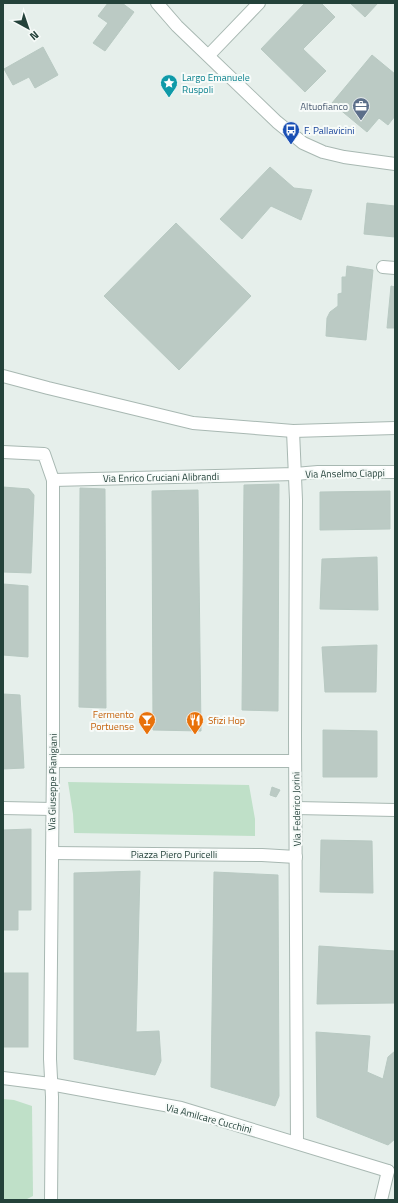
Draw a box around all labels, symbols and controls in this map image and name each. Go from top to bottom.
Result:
north arrow [8,8,48,48]
text: N [26,27,42,44]
place label: Largo Emanuele Ruspoli [182,70,250,97]
place icon: Largo Emanuele Ruspoli [159,73,179,98]
office icon: Altuofianco [351,96,371,121]
place label: Altuofianco [300,99,348,114]
bus stop icon: F. Pallavicini [281,120,301,145]
place label: F. Pallavicini [304,123,354,138]
street label: Via Anselmo Ciappi [305,465,385,482]
street label: Via Enrico Cruciani Alibrandi [103,469,219,486]
place label: Fermento Portuense [90,707,134,734]
bar icon: Fermento Portuense [137,710,157,735]
restaurant icon: Sfizi Hop [185,710,205,735]
place label: Sfizi Hop [208,713,245,728]
street label: Via Giuseppe Pianigiani [44,733,61,831]
street label: Via Federico Jorini [288,772,305,846]
street label: Piazza Piero Puricelli [131,847,217,862]
street label: Via Amilcare Cucchini [164,1100,254,1137]

